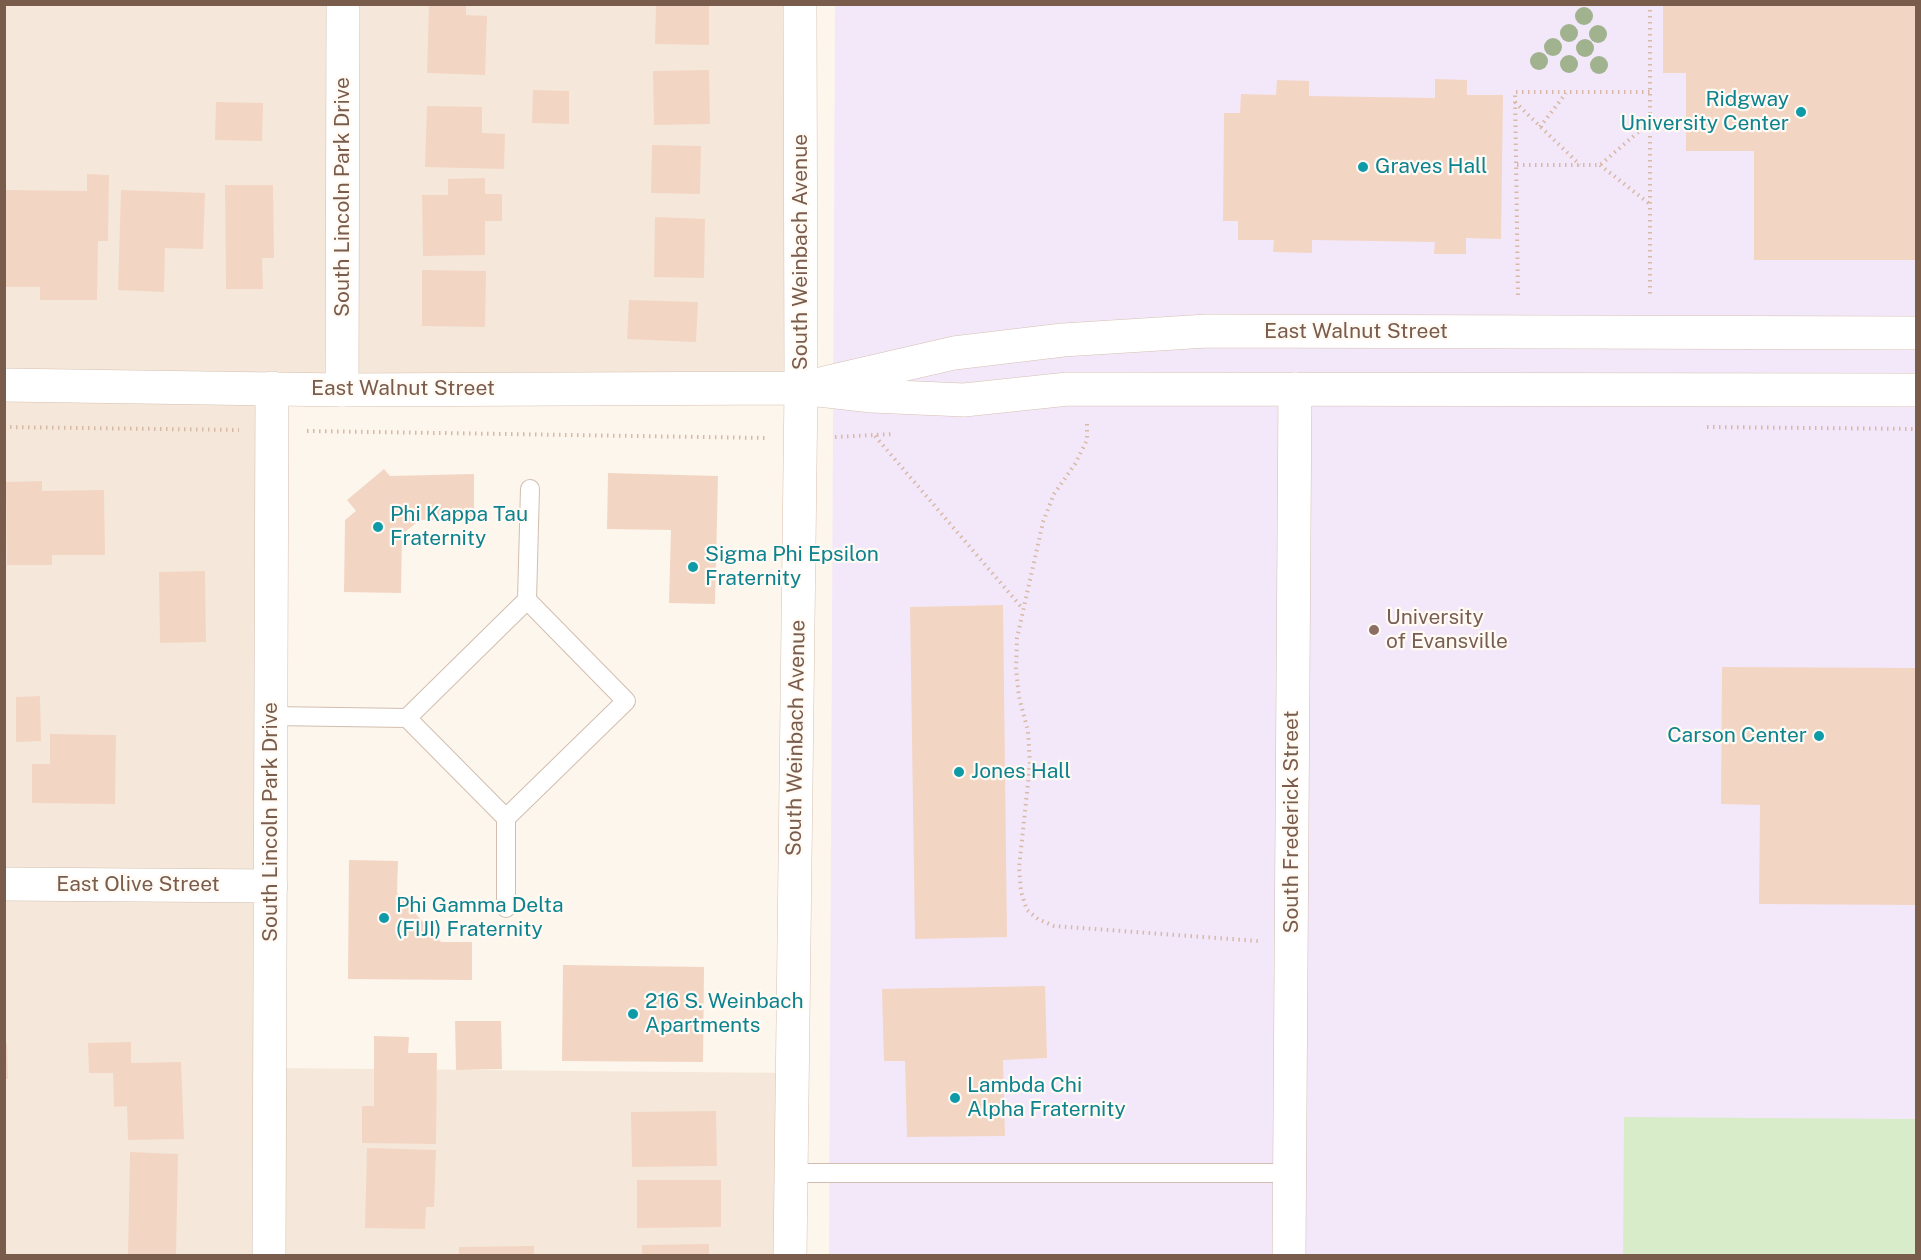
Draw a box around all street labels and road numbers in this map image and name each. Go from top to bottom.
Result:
street label: South Lincoln Park Drive [330,77,356,317]
street label: South Weinbach Avenue [788,134,814,370]
street label: East Walnut Street [1264,319,1448,345]
street label: East Walnut Street [311,376,495,402]
street label: South Weinbach Avenue [781,620,811,856]
street label: South Lincoln Park Drive [258,702,284,942]
street label: South Frederick Street [1279,710,1305,934]
street label: East Olive Street [56,872,220,898]

